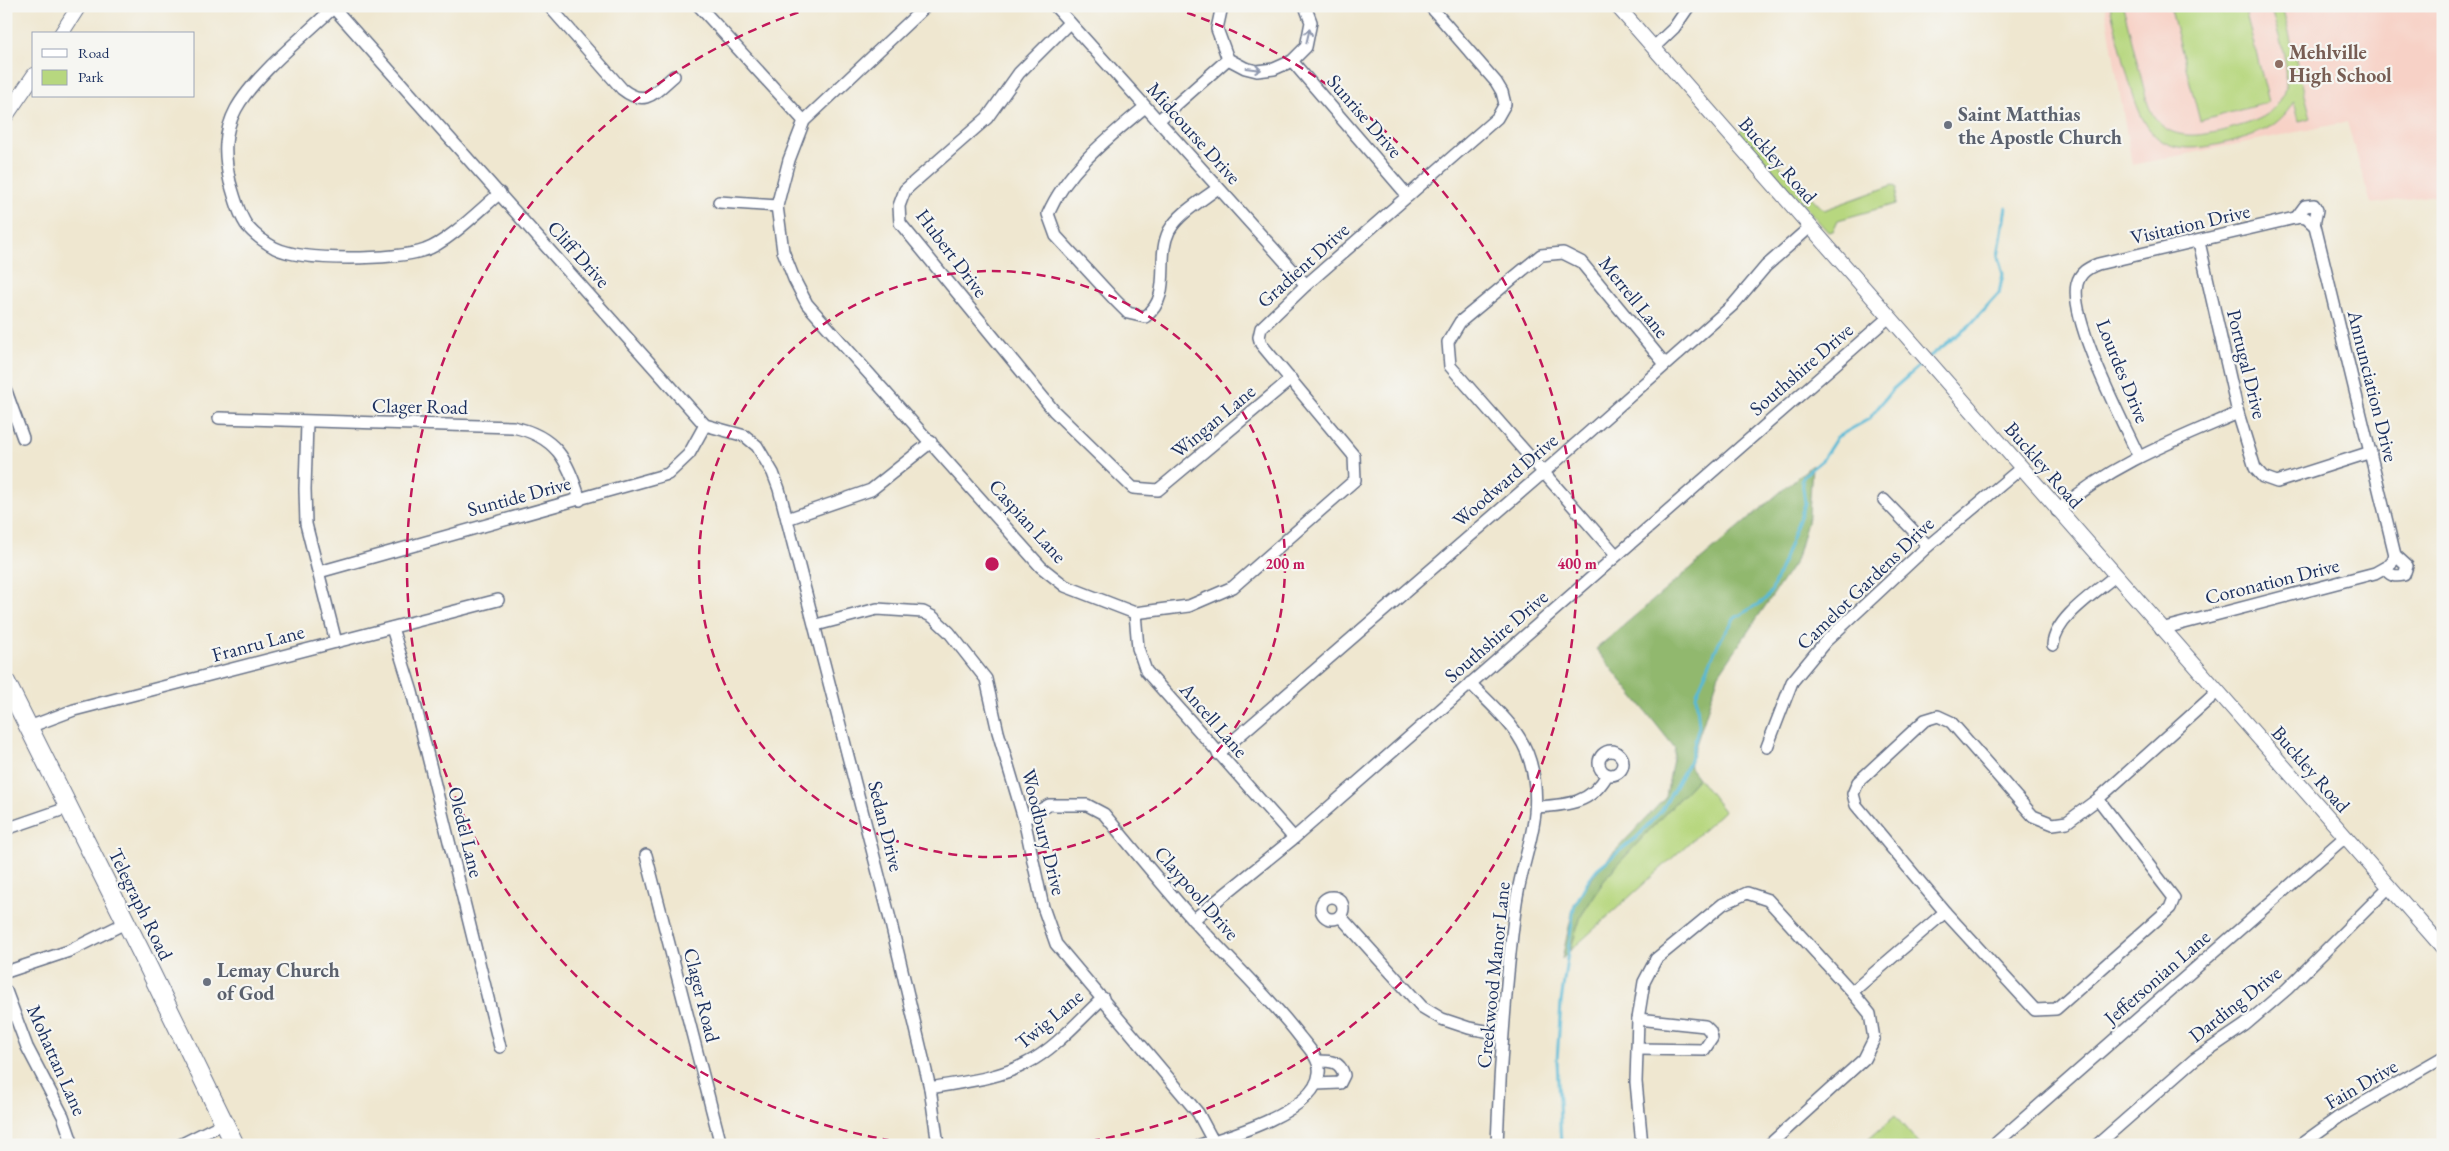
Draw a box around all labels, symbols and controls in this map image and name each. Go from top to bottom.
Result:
one-way arrow [1304,28,1313,44]
legend [32,32,195,98]
place label: Mehlville High School [2289,39,2392,88]
text: Road [78,43,110,62]
marker: Mehlville High School [2273,58,2285,70]
one-way arrow [1246,64,1262,74]
text: Park [78,67,105,86]
street label: Sunrise Drive [1321,69,1409,164]
street label: Midcourse Drive [1141,76,1247,190]
place label: Saint Matthias the Apostle Church [1958,101,2122,150]
street label: Buckley Road [1733,111,1823,210]
marker: Saint Matthias the Apostle Church [1942,119,1954,131]
street label: Visitation Drive [2128,198,2253,250]
street label: Hubert Drive [910,203,994,303]
street label: Cliff Drive [542,215,616,293]
street label: Gradient Drive [1251,217,1355,313]
street label: Merrell Lane [1593,251,1675,343]
street label: Annunciation Drive [2341,306,2404,465]
street label: Portugal Drive [2221,307,2273,422]
street label: Lourdes Drive [2090,315,2156,427]
street label: Southshire Drive [1744,317,1858,421]
street label: Wingan Lane [1165,378,1261,464]
street label: Clager Road [372,392,469,420]
street label: Buckley Road [1999,416,2089,515]
street label: Woodward Drive [1447,427,1563,533]
street label: Suntide Drive [464,470,574,522]
street label: Caspian Lane [983,473,1073,569]
street label: Camelot Gardens Drive [1791,510,1939,655]
street label: Coronation Drive [2202,552,2342,610]
text: 200 m [1265,554,1305,573]
text: 400 m [1557,554,1597,573]
centre of rings [983,555,1001,573]
street label: Southshire Drive [1439,584,1553,688]
street label: Franru Lane [209,618,307,668]
street label: Ancell Lane [1173,676,1254,763]
street label: Buckley Road [2266,720,2356,819]
street label: Woodbury Drive [1016,766,1072,898]
street label: Sedan Drive [862,778,910,874]
street label: Oledel Lane [442,784,490,880]
street label: Claypool Drive [1149,840,1245,946]
street label: Telegraph Road [103,844,180,965]
street label: Creekwood Manor Lane [1470,880,1516,1070]
street label: Jeffersonian Lane [2097,924,2216,1032]
street label: Clager Road [678,945,726,1046]
place label: Lemay Church of God [217,957,340,1006]
street label: Darding Drive [2183,960,2287,1048]
marker: Lemay Church of God [201,976,213,988]
street label: Twig Lane [1010,983,1088,1055]
street label: Mohattan Lane [21,1001,93,1120]
street label: Fain Drive [2320,1053,2402,1115]

